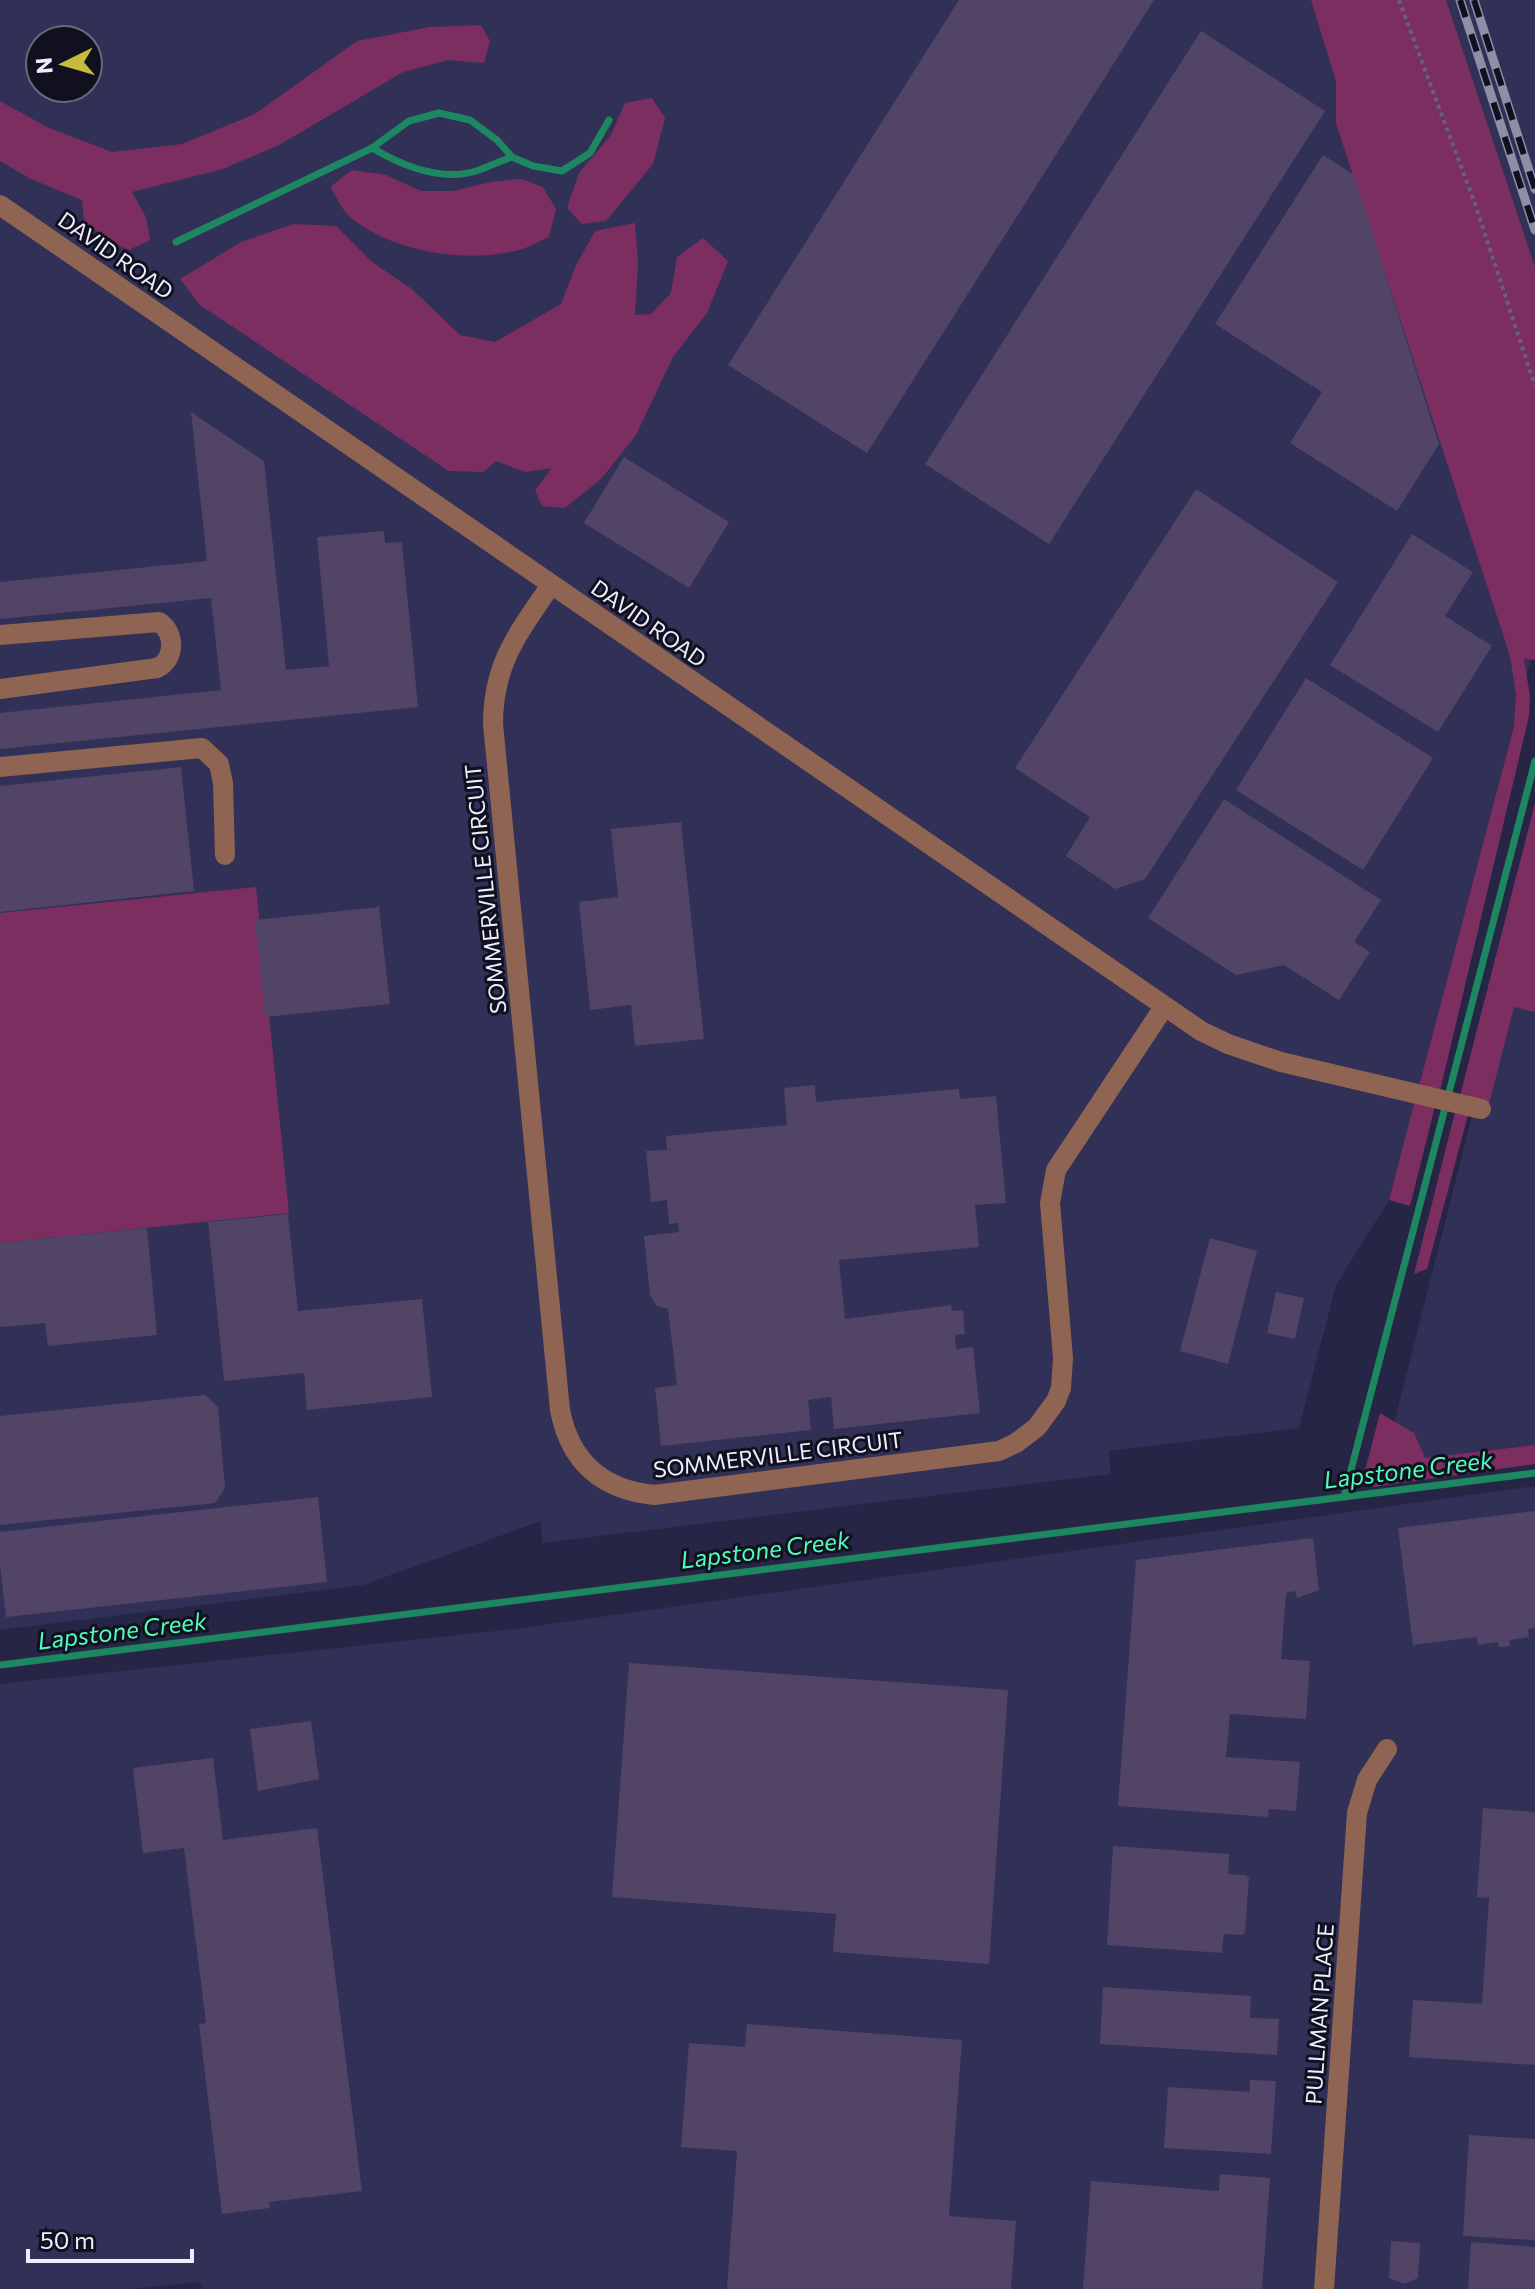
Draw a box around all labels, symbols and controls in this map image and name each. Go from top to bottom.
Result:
north arrow [24,24,104,104]
text: N [29,56,58,75]
street label: DAVID ROAD [53,206,179,304]
street label: DAVID ROAD [586,574,712,672]
street label: SOMMERVILLE CIRCUIT [458,763,512,1015]
street label: SOMMERVILLE CIRCUIT [652,1425,904,1483]
water label: Lapstone Creek [1322,1444,1495,1494]
water label: Lapstone Creek [679,1524,852,1574]
water label: Lapstone Creek [36,1605,209,1655]
street label: PULLMAN PLACE [1299,1923,1339,2105]
scale bar [28,2213,192,2263]
text: 50 m [40,2225,95,2254]

